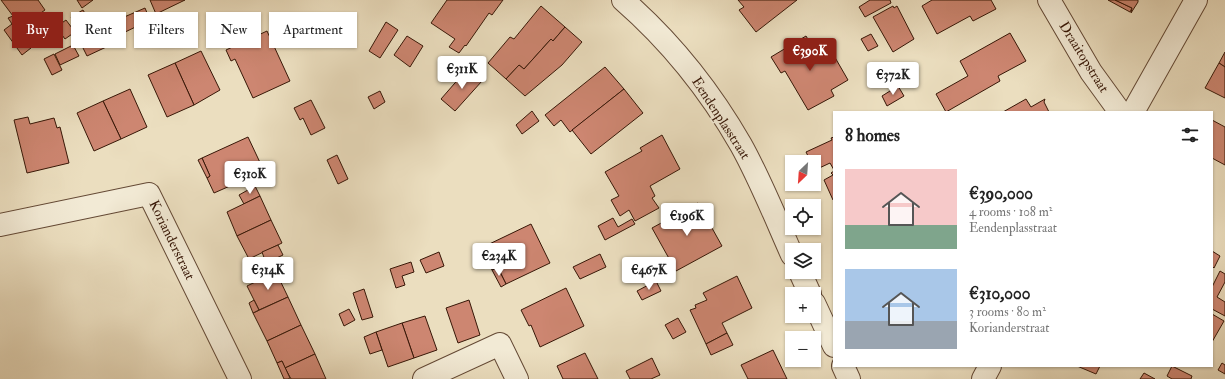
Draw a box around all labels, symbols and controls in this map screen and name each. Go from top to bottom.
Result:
chip: Buy [12,12,63,48]
chip: Rent [71,12,126,48]
chip: Filters [134,12,198,48]
chip: New [206,12,261,48]
chip: Apartment [269,12,357,48]
street label: Draaitopstraat [1055,18,1113,97]
pin: €390K [782,38,838,72]
text: €390K [792,43,828,59]
pin: €311K [434,56,490,90]
text: €311K [447,61,477,77]
pin: €372K [865,62,921,96]
text: €372K [876,67,910,83]
street label: Eendenplasstraat [687,74,754,163]
icon: filters [1179,124,1201,146]
text: 8 homes [845,125,900,146]
north arrow [785,155,821,191]
map controls [785,155,821,367]
pin: €310K [222,161,278,195]
text: €310K [234,166,266,182]
text: €390,000 [969,183,1033,204]
icon: home [877,185,925,233]
street label: Korianderstraat [145,197,199,283]
button: locate [785,199,821,235]
pin: €196K [659,203,715,237]
text: 4 rooms · 108 m² [969,204,1052,220]
text: €196K [670,208,704,224]
text: Eendenplasstraat [969,220,1057,236]
pin: €234K [471,243,527,277]
button: layers [785,243,821,279]
text: €234K [481,248,517,264]
pin: €314K [240,257,296,291]
pin: €467K [621,257,677,291]
text: €314K [251,262,285,278]
text: €467K [631,262,667,278]
text: €310,000 [969,283,1030,304]
icon: home [877,285,925,333]
button: + [785,287,821,323]
text: 3 rooms · 80 m² [969,304,1046,320]
text: Korianderstraat [969,320,1050,336]
button: − [785,331,821,367]

